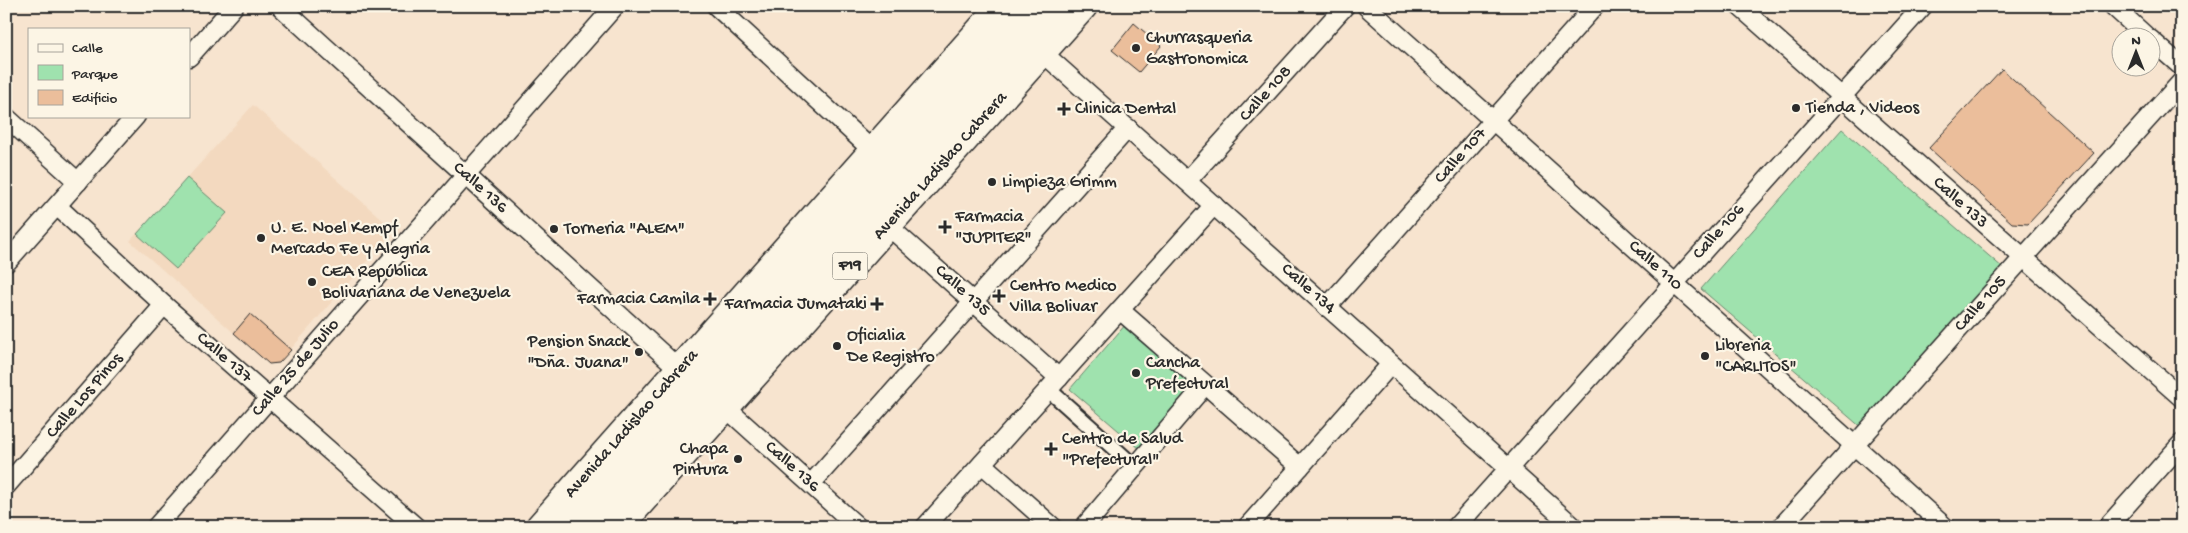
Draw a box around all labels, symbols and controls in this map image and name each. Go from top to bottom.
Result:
legend [28,28,190,118]
place label: Churrasqueria Gastronomica [1146,28,1253,70]
north arrow [2110,28,2160,78]
text: N [2131,33,2141,50]
text: Calle [72,40,103,58]
marker: Churrasqueria Gastronomica [1130,42,1142,54]
street label: Calle 108 [1235,61,1297,127]
text: Parque [71,66,118,84]
street label: Avenida Ladislao Cabrera [869,87,1013,244]
text: Edificio [72,90,118,108]
place label: Tienda , Videos [1805,98,1920,119]
place label: Clinica Dental [1075,99,1176,120]
marker: Clinica Dental [1057,102,1071,116]
marker: Tienda , Videos [1790,102,1802,114]
street label: Calle 107 [1430,123,1492,188]
street label: Calle 136 [448,158,513,219]
place label: Limpieza Grimm [1002,172,1117,193]
street label: Calle 133 [1928,173,1992,233]
marker: Limpieza Grimm [986,176,998,188]
street label: Calle 106 [1688,199,1750,264]
place label: Farmacia "JUPITER" [954,207,1032,249]
place label: U. E. Noel Kempf Mercado Fe y Alegria [271,218,431,260]
place label: Torneria "ALEM" [563,219,685,240]
marker: Farmacia "JUPITER" [939,221,951,233]
marker: Torneria "ALEM" [548,223,560,235]
marker: U. E. Noel Kempf Mercado Fe y Alegria [255,232,267,244]
street label: Calle 110 [1623,236,1687,296]
road number: F19 [832,252,868,280]
street label: Calle 134 [1276,259,1340,319]
street label: Calle 135 [930,261,994,321]
place label: CEA República Bolivariana de Venezuela [321,262,511,304]
street label: Calle 105 [1950,272,2012,336]
marker: CEA República Bolivariana de Venezuela [306,276,318,288]
place label: Centro Medico Villa Bolivar [1009,276,1117,318]
place label: Farmacia Camila [576,289,701,310]
marker: Centro Medico Villa Bolivar [992,289,1006,303]
marker: Farmacia Camila [704,293,716,305]
place label: Farmacia Jumataki [723,294,867,315]
marker: Farmacia Jumataki [871,298,883,310]
street label: Calle 25 de Julio [248,315,344,421]
place label: Oficialia De Registro [846,326,935,368]
street label: Calle 137 [192,328,257,388]
place label: Pension Snack "Dña. Juana" [527,332,631,374]
place label: Libreria "CARLITOS" [1715,336,1797,378]
marker: Oficialia De Registro [831,340,843,352]
street label: Avenida Ladislao Cabrera [560,344,704,502]
marker: Pension Snack "Dña. Juana" [633,346,645,358]
street label: Calle Los Pinos [42,348,129,443]
marker: Libreria "CARLITOS" [1699,350,1711,362]
place label: Cancha Prefectural [1145,353,1229,395]
marker: Cancha Prefectural [1130,367,1142,379]
place label: Centro de Salud "Prefectural" [1062,429,1184,471]
street label: Calle 136 [760,437,825,498]
place label: Chapa Pintura [672,439,729,481]
marker: Centro de Salud "Prefectural" [1044,442,1058,456]
marker: Chapa Pintura [732,453,744,465]

